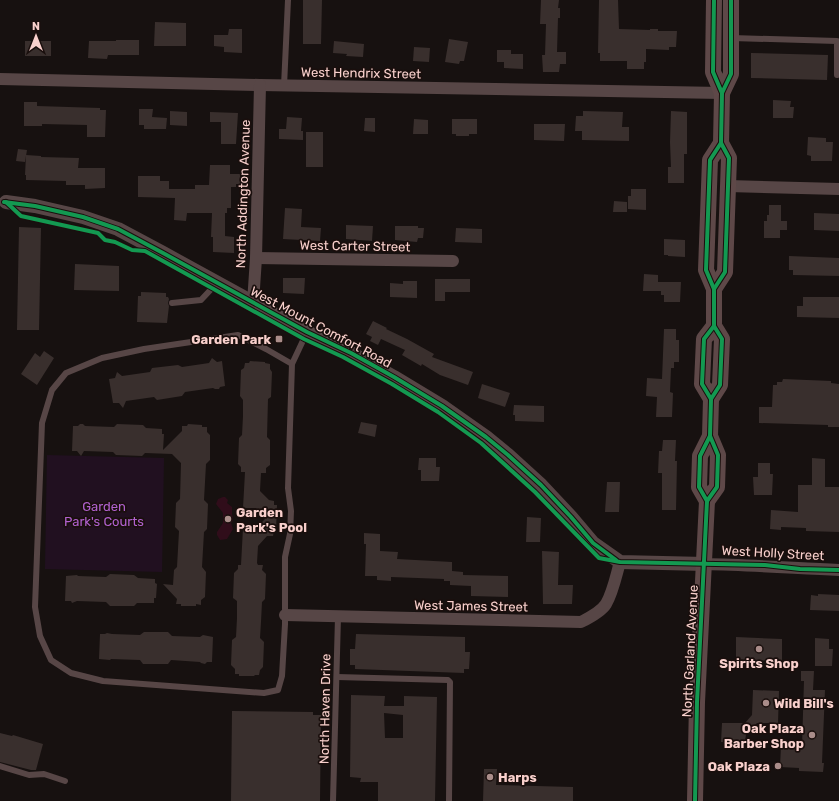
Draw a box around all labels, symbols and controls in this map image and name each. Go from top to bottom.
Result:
north arrow [16,16,56,56]
text: N [32,20,40,33]
street label: West Hendrix Street [301,64,421,82]
street label: North Addington Avenue [233,119,254,269]
street label: West Carter Street [299,238,411,254]
street label: West Mount Comfort Road [248,283,394,371]
place label: Garden Park [191,332,271,347]
marker: Garden Park [274,334,284,344]
park label: Garden Park's Courts [64,499,144,529]
place label: Garden Park's Pool [236,505,307,535]
marker: Garden Park's Pool [223,514,233,524]
street label: West Holly Street [721,543,825,563]
street label: North Garland Avenue [679,584,701,718]
street label: West James Street [414,598,528,614]
marker: Spirits Shop [754,644,764,654]
street label: North Haven Drive [317,654,333,764]
place label: Spirits Shop [719,656,799,671]
place label: Wild Bill's [774,696,834,711]
marker: Wild Bill's [761,698,771,708]
place label: Oak Plaza Barber Shop [724,721,804,751]
marker: Oak Plaza Barber Shop [807,730,817,740]
place label: Oak Plaza [708,759,770,774]
marker: Oak Plaza [773,761,783,771]
place label: Harps [498,770,537,785]
marker: Harps [485,772,495,782]

